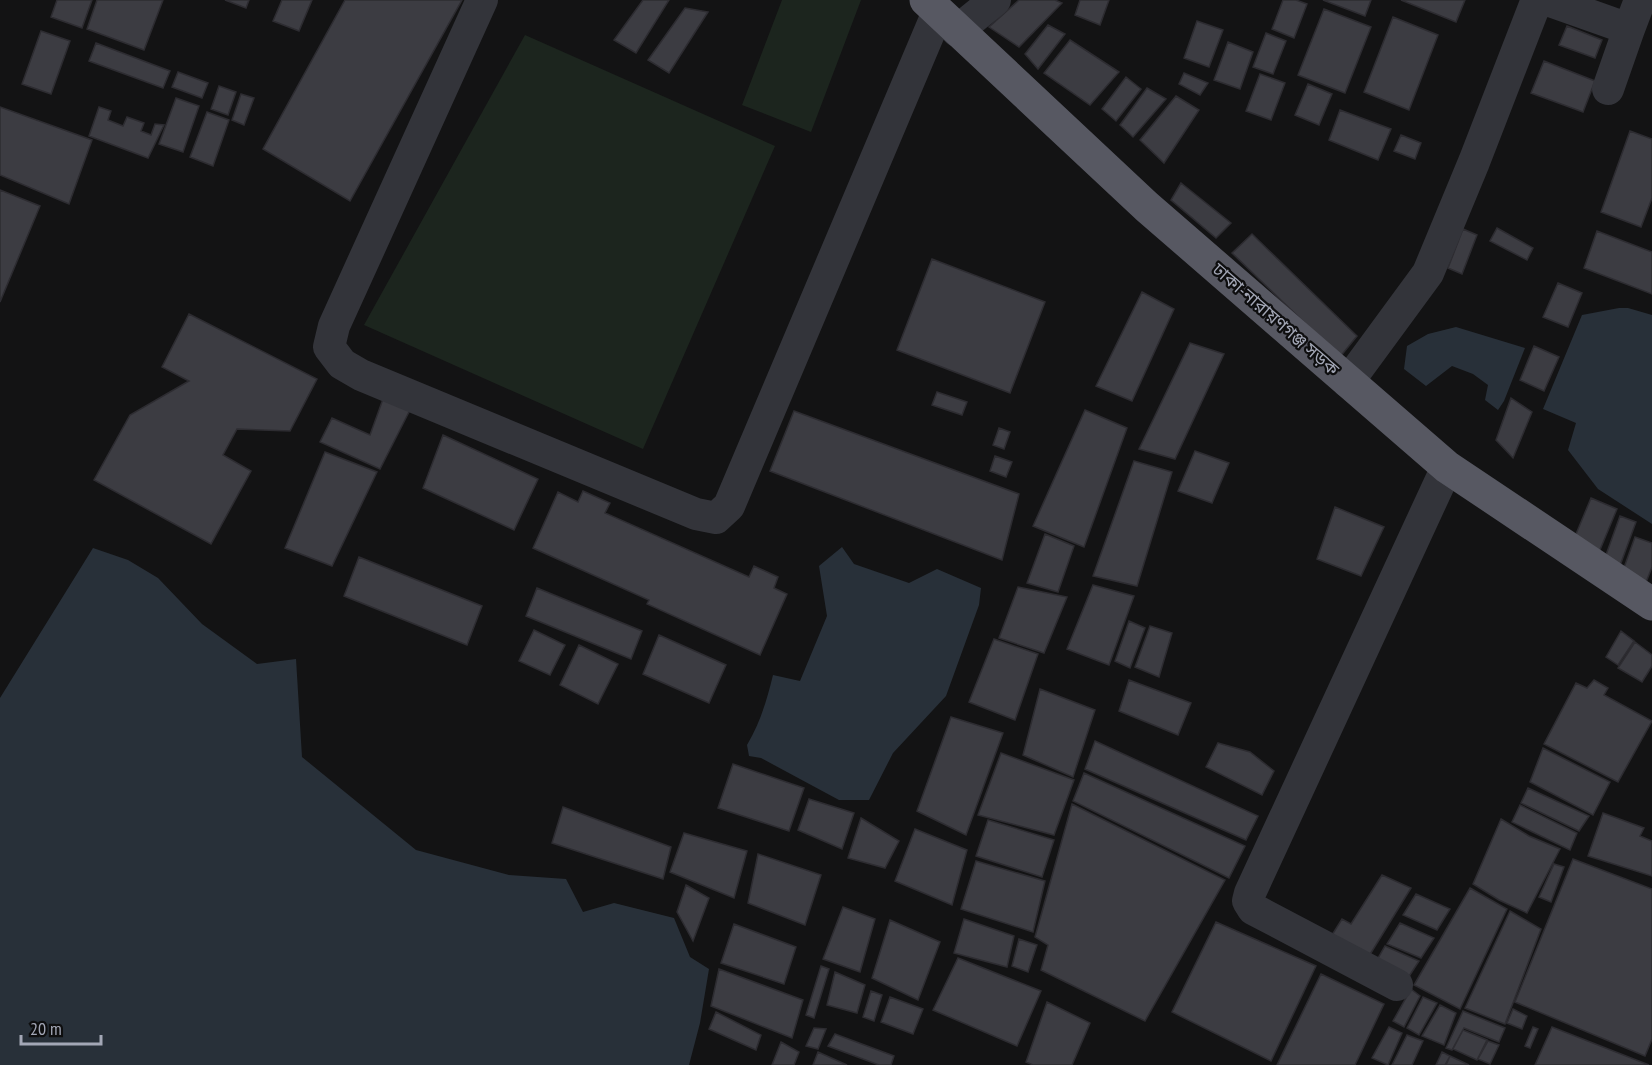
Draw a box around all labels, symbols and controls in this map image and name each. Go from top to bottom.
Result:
street label: ঢাকা-নারায়ণগঞ্জ সড়ক [1207,257,1344,381]
scale bar [21,1008,100,1046]
text: 20 m [30,1017,62,1040]

